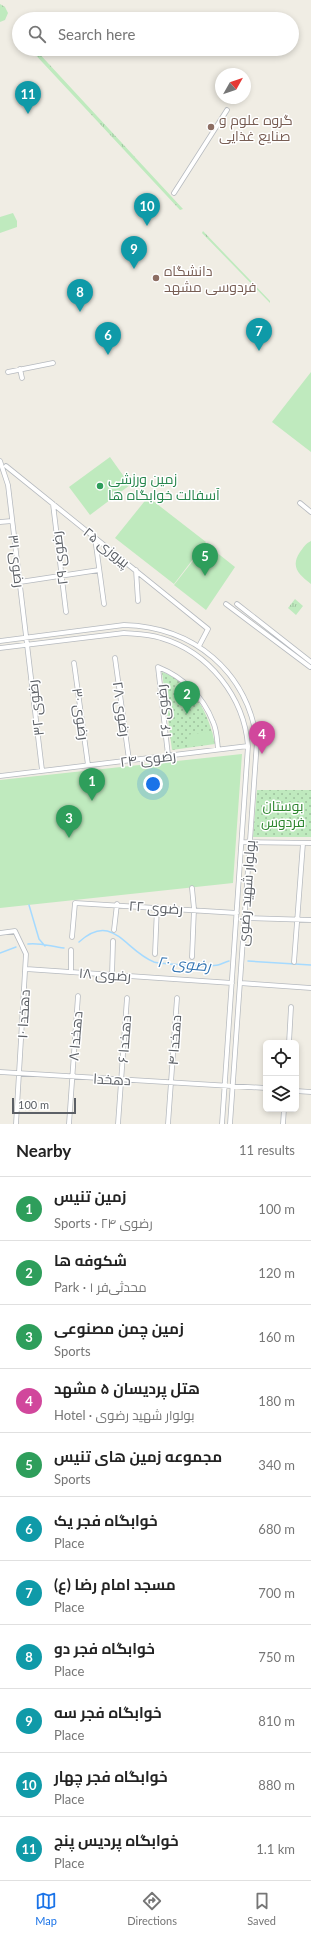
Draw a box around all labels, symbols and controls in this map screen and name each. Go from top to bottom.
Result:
search box [12,12,299,56]
icon: search [26,23,48,45]
text: Search here [58,25,135,43]
north arrow [215,68,251,104]
pin: 11 [15,81,41,114]
place label: گروه علوم و صنایع غذایی [219,111,293,145]
marker: گروه علوم و صنایع غذایی [206,122,216,132]
pin: 10 [134,193,160,226]
pin: 9 [121,236,147,269]
place label: دانشگاه فردوسی مشهد [164,262,256,295]
marker: دانشگاه فردوسی مشهد [151,273,161,283]
pin: 8 [67,279,93,312]
pin: 7 [246,318,272,351]
pin: 6 [95,322,121,355]
place label: زمین ورزشی آسفالت خوابگاه ها [108,470,220,503]
marker: زمین ورزشی آسفالت خوابگاه ها [95,481,105,491]
street label: پیروزی ۲۵ [79,523,134,572]
street label: رضوی ۲۹ [47,530,71,586]
street label: رضوی ۳۱ [5,534,29,588]
pin: 5 [192,543,218,576]
street label: رضوی ۳۲ [23,679,47,737]
street label: رضوی ۲۸ [110,680,134,738]
pin: 2 [174,681,200,714]
street label: رضوی ۲۶ [152,684,174,738]
street label: رضوی ۳۰ [69,687,93,741]
pin: 4 [249,721,275,754]
street label: رضوی ۲۴ [119,746,177,770]
pin: 1 [79,768,105,801]
your location [143,774,163,794]
park label: بوستان فردوس [261,797,305,830]
pin: 3 [56,805,82,838]
street label: بولوار شهید رضوی [234,839,258,947]
street label: رضوی ۲۲ [128,897,184,917]
water label: رضوی ۲۰ [156,952,212,975]
street label: رضوی ۱۸ [78,964,132,984]
street label: دهخدا ۱۰ [13,989,33,1039]
street label: دهخدا ۸ [64,1010,86,1062]
street label: دهخدا ۴ [164,1014,184,1066]
street label: دهخدا ۶ [114,1015,134,1063]
map controls [263,1040,299,1112]
button: locate [263,1040,299,1076]
street label: دهخدا [93,1070,131,1088]
button: layers [263,1076,299,1112]
scale bar [12,1096,76,1115]
text: 100 m [18,1098,49,1111]
text: Nearby [16,1140,71,1161]
text: 11 results [239,1142,295,1158]
text: زمین تنیس [54,1187,126,1205]
text: 1 [25,1201,33,1217]
text: 100 m [258,1201,295,1217]
text: Sports · رضوی ۲۴ [54,1215,153,1231]
text: شکوفه ها [54,1251,127,1269]
text: 2 [25,1265,33,1281]
text: 120 m [258,1265,295,1281]
text: Park · محدثی‌فر ۱ [54,1279,147,1295]
text: زمین چمن مصنوعی [54,1319,184,1337]
text: 3 [25,1329,33,1345]
text: 160 m [258,1329,295,1345]
text: Sports [54,1343,91,1359]
text: هتل پردیسان ۵ مشهد [54,1379,200,1397]
text: 4 [25,1393,33,1409]
text: 180 m [258,1393,295,1409]
text: Hotel · بولوار شهید رضوی [54,1407,195,1423]
text: مجموعه زمین های تنیس [54,1447,222,1465]
text: 5 [25,1457,33,1473]
text: 340 m [258,1457,295,1473]
text: Sports [54,1471,91,1487]
text: خوابگاه فجر یک [54,1511,158,1529]
text: 6 [25,1521,33,1537]
text: 680 m [258,1521,295,1537]
text: Place [54,1535,84,1551]
text: مسجد امام رضا (ع) [54,1575,176,1593]
text: 7 [25,1585,33,1601]
text: 700 m [258,1585,295,1601]
text: Place [54,1599,84,1615]
text: خوابگاه فجر دو [54,1639,155,1657]
text: 8 [25,1649,33,1665]
text: 750 m [258,1649,295,1665]
text: Place [54,1663,84,1679]
text: خوابگاه فجر سه [54,1703,162,1721]
text: 9 [25,1713,33,1729]
text: 810 m [258,1713,295,1729]
text: Place [54,1727,84,1743]
text: خوابگاه فجر چهار [54,1767,168,1785]
text: 10 [21,1777,37,1793]
text: 880 m [258,1777,295,1793]
text: Place [54,1791,84,1807]
text: خوابگاه پردیس پنج [54,1831,179,1849]
text: 11 [21,1841,37,1857]
text: 1.1 km [256,1841,295,1857]
text: Place [54,1855,84,1871]
tab: Map [35,1890,57,1927]
tab: Directions [127,1890,177,1927]
tab: Saved [247,1890,276,1927]

